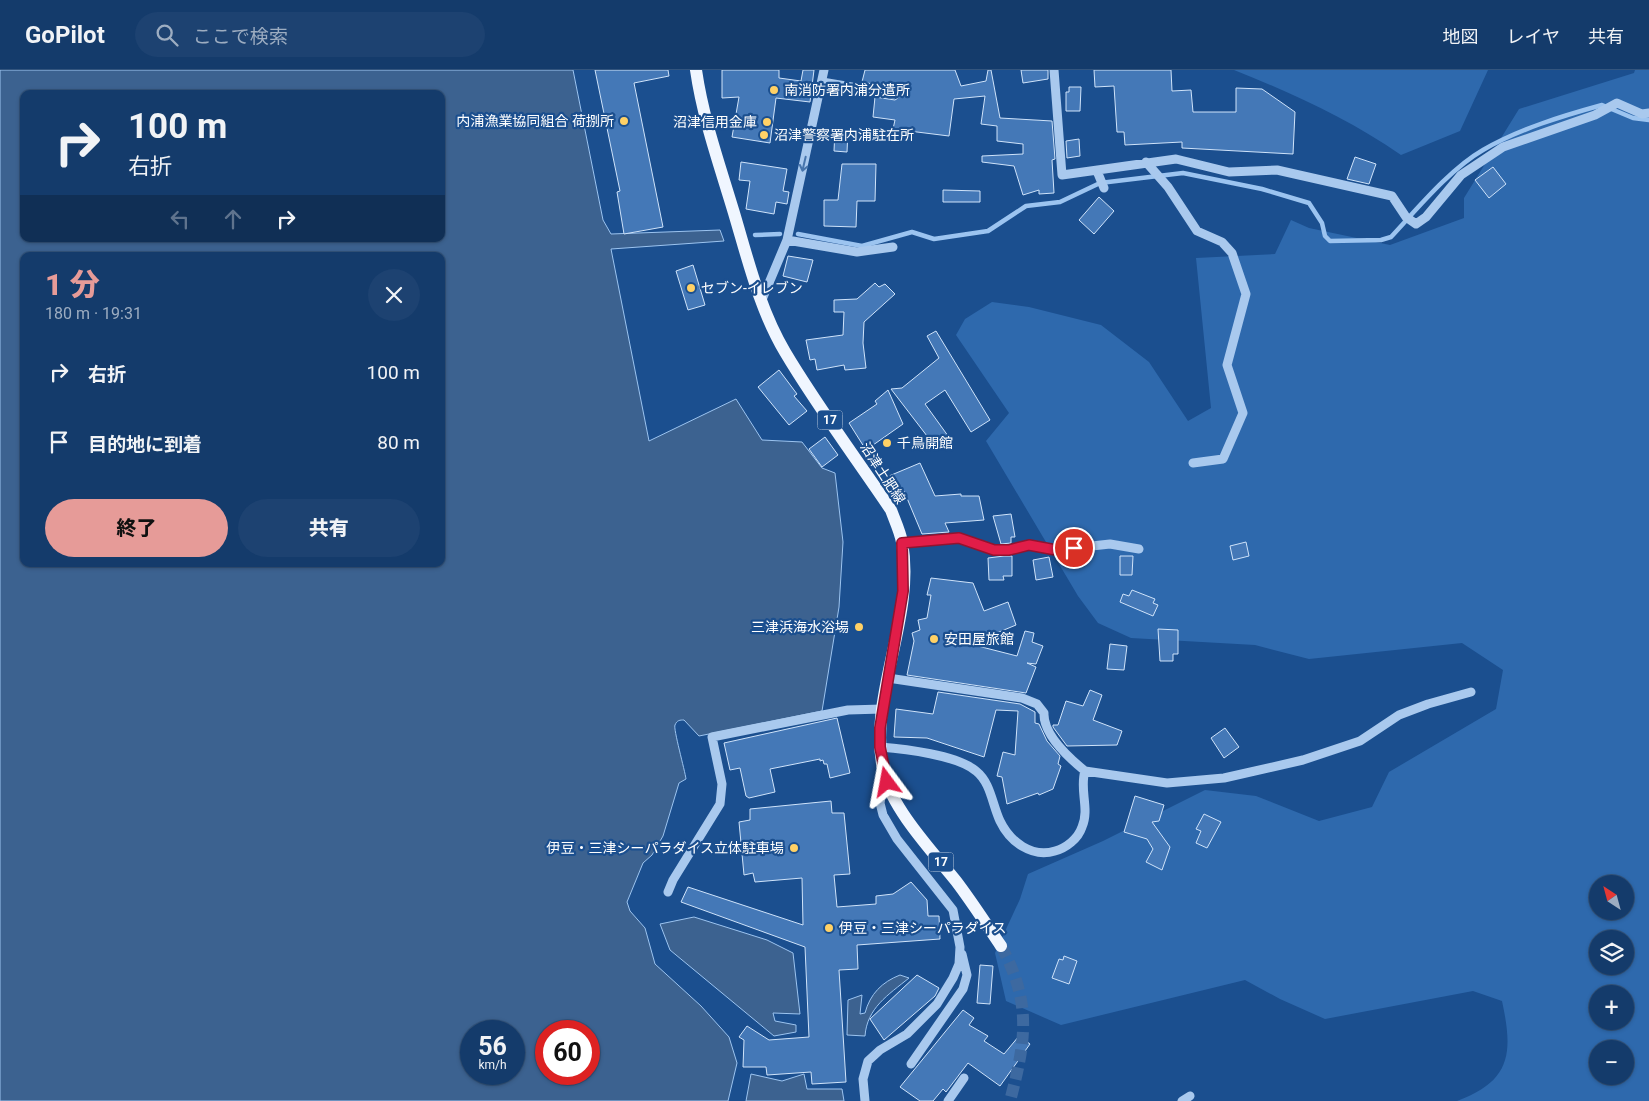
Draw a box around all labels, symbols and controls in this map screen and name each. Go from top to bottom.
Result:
search box [135,12,485,57]
text: GoPilot [25,21,105,49]
icon: search [153,21,181,49]
text: ここで検索 [193,25,288,48]
text: 地図 [1443,26,1479,47]
text: レイヤ [1507,26,1560,47]
text: 共有 [1588,26,1624,47]
place label: 南消防署内浦分遣所 [784,82,910,98]
marker: 南消防署内浦分遣所 [768,84,780,96]
text: 100 m [128,106,227,147]
icon: right [45,110,110,175]
place label: 内浦漁業協同組合 荷捌所 [457,113,614,129]
place label: 沼津信用金庫 [673,114,757,130]
marker: 内浦漁業協同組合 荷捌所 [618,115,630,127]
marker: 沼津信用金庫 [761,116,773,128]
place label: 沼津警察署内浦駐在所 [774,127,914,143]
marker: 沼津警察署内浦駐在所 [758,129,770,141]
text: 右折 [128,154,172,179]
one-way arrow [799,156,808,172]
icon: left [166,205,194,233]
icon: ahead [219,205,247,233]
icon: right [272,205,300,233]
text: 1 分 [45,267,100,302]
button: close [368,269,420,321]
place label: セブン-イレブン [701,280,803,296]
marker: セブン-イレブン [685,282,697,294]
text: 180 m · 19:31 [45,304,142,323]
icon: right [45,358,73,386]
text: 100 m [367,361,420,384]
text: 右折 [88,363,126,386]
road number: 17 [818,410,842,430]
icon: arrive [45,428,73,456]
text: 80 m [377,431,420,454]
text: 目的地に到着 [88,433,202,456]
place label: 千鳥開館 [897,435,953,451]
marker: 千鳥開館 [881,437,893,449]
street label: 沼津土肥線 [857,439,909,507]
button: 終了 [45,499,228,557]
button: 共有 [238,499,420,557]
pin [1053,527,1095,569]
icon: arrive [1060,534,1088,562]
place label: 三津浜海水浴場 [751,619,849,635]
marker: 三津浜海水浴場 [853,621,865,633]
place label: 安田屋旅館 [944,631,1014,647]
marker: 安田屋旅館 [928,633,940,645]
position arrow [860,755,912,807]
place label: 伊豆・三津シーパラダイス立体駐車場 [547,840,784,856]
marker: 伊豆・三津シーパラダイス立体駐車場 [788,842,800,854]
road number: 17 [928,852,954,872]
north arrow [1589,875,1634,920]
map controls [1589,875,1634,1085]
place label: 伊豆・三津シーパラダイス [839,920,1006,936]
marker: 伊豆・三津シーパラダイス [823,922,835,934]
button: layers [1589,930,1634,975]
button: + [1589,985,1634,1030]
speed limit sign: 60 [535,1020,600,1085]
text: 56 [478,1032,507,1061]
button: − [1589,1040,1634,1085]
text: km/h [478,1058,507,1072]

